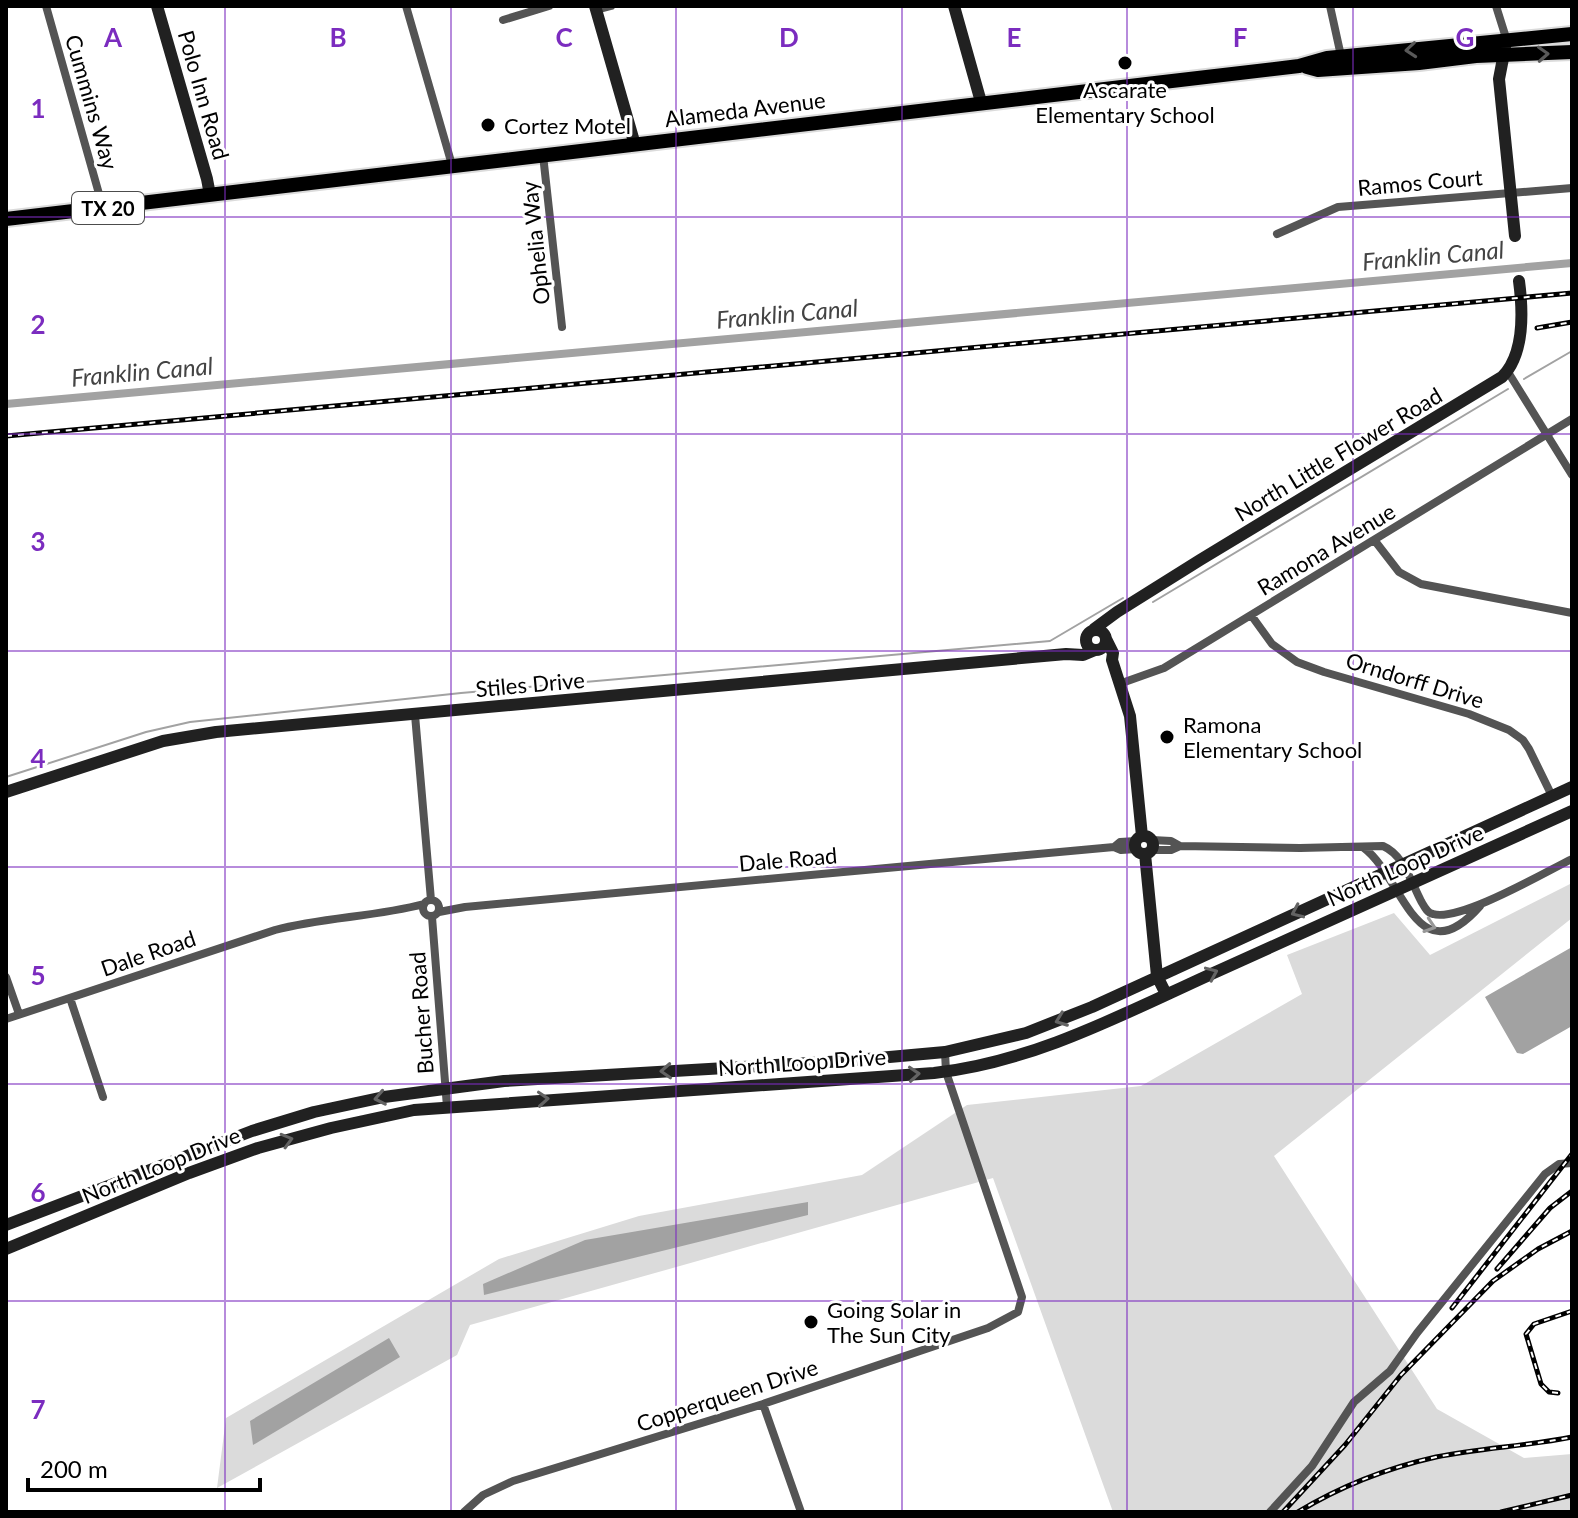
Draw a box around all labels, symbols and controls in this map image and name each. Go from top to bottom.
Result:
text: A [103,21,123,53]
text: B [329,21,347,53]
text: C [555,21,573,53]
text: D [779,21,799,53]
text: E [1007,21,1021,53]
text: F [1233,21,1247,53]
text: G [1456,21,1474,53]
street label: Polo Inn Road [173,27,235,163]
street label: Cummins Way [60,31,124,173]
one-way arrow [1404,41,1417,58]
one-way arrow [1537,45,1550,62]
marker: Ascarate Elementary School [1116,54,1134,72]
place label: Ascarate Elementary School [1035,76,1215,128]
street label: Alameda Avenue [663,86,827,132]
text: 1 [30,92,46,124]
place label: Cortez Motel [504,112,631,139]
marker: Cortez Motel [479,116,497,134]
street label: Ramos Court [1356,163,1484,201]
street label: Ophelia Way [515,179,555,306]
road number: TX 20 [72,192,144,224]
water label: Franklin Canal [1361,234,1506,276]
water label: Franklin Canal [715,292,860,334]
text: 2 [30,308,46,340]
water label: Franklin Canal [70,350,215,392]
street label: North Little Flower Road [1229,381,1447,527]
street label: Ramona Avenue [1252,497,1400,601]
text: 3 [30,525,46,557]
street label: Orndorff Drive [1343,646,1487,714]
street label: Stiles Drive [474,666,586,702]
place label: Ramona Elementary School [1183,711,1362,763]
marker: Ramona Elementary School [1158,728,1176,746]
text: 4 [30,742,46,774]
street label: North Loop Drive [1323,818,1487,912]
street label: Dale Road [738,841,838,877]
one-way arrow [1291,903,1306,919]
one-way arrow [1423,917,1436,933]
street label: Dale Road [97,924,199,982]
street label: Bucher Road [403,951,439,1075]
text: 5 [30,959,46,991]
one-way arrow [1203,967,1218,983]
one-way arrow [1055,1010,1069,1027]
street label: North Loop Drive [717,1043,887,1081]
one-way arrow [659,1062,672,1079]
one-way arrow [908,1066,921,1083]
one-way arrow [373,1089,387,1106]
one-way arrow [537,1091,550,1108]
street label: North Loop Drive [78,1121,244,1209]
one-way arrow [280,1133,294,1149]
text: 6 [30,1176,46,1208]
place label: Going Solar in The Sun City [827,1296,961,1348]
marker: Going Solar in The Sun City [802,1313,820,1331]
street label: Copperqueen Drive [633,1353,821,1437]
text: 7 [30,1393,46,1425]
scale bar [28,1442,260,1492]
text: 200 m [40,1454,108,1483]

